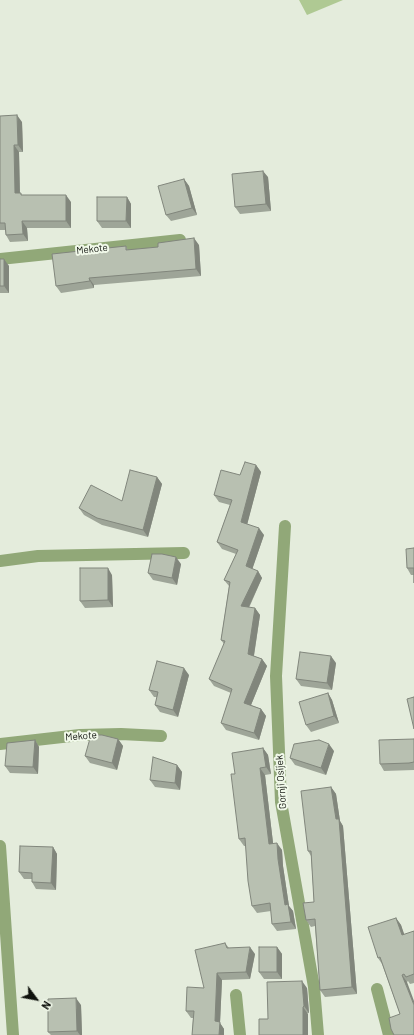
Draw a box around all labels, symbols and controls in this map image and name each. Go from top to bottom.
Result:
street label: Mekote [76,241,108,257]
street label: Mekote [65,729,97,743]
street label: Gornji Osijek [273,755,289,809]
north arrow [16,979,56,1019]
text: N [39,999,54,1012]

